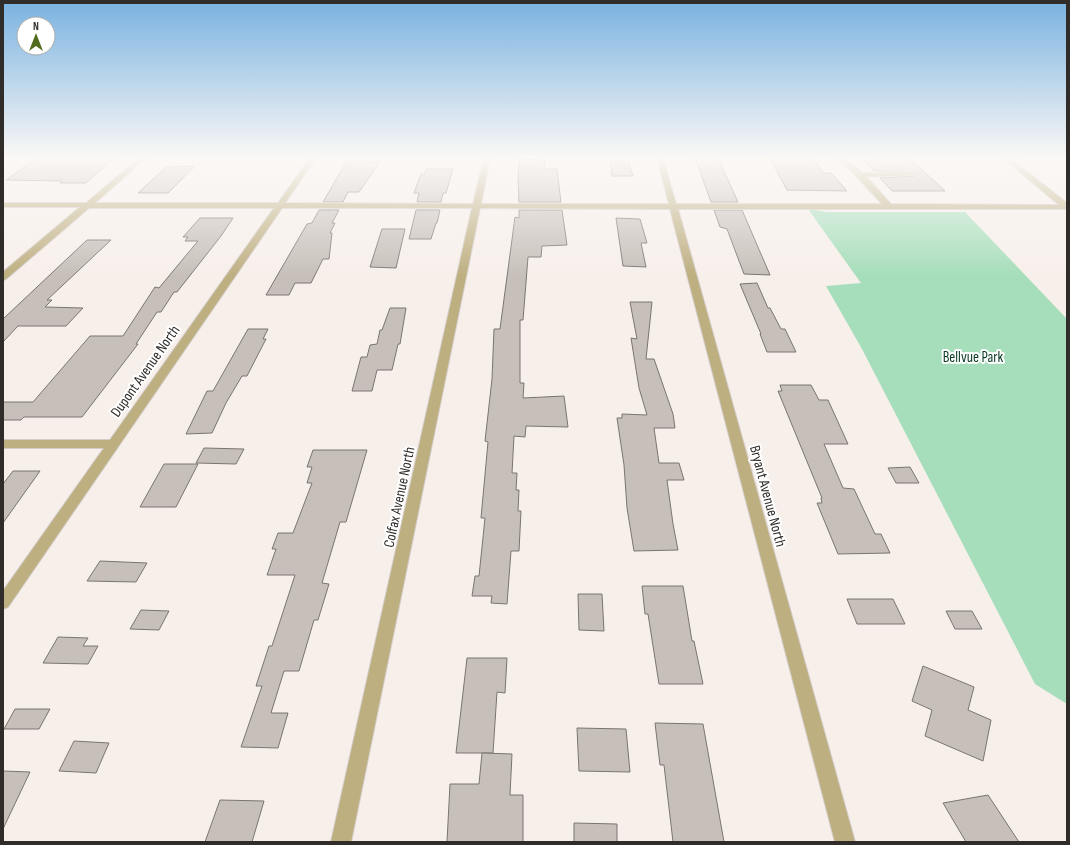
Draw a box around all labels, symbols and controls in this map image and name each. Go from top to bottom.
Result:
north arrow [16,16,56,56]
text: N [33,20,39,33]
street label: Dupont Avenue North [107,322,184,421]
park label: Bellvue Park [943,348,1004,367]
street label: Bryant Avenue North [745,443,790,549]
street label: Colfax Avenue North [380,445,419,549]

